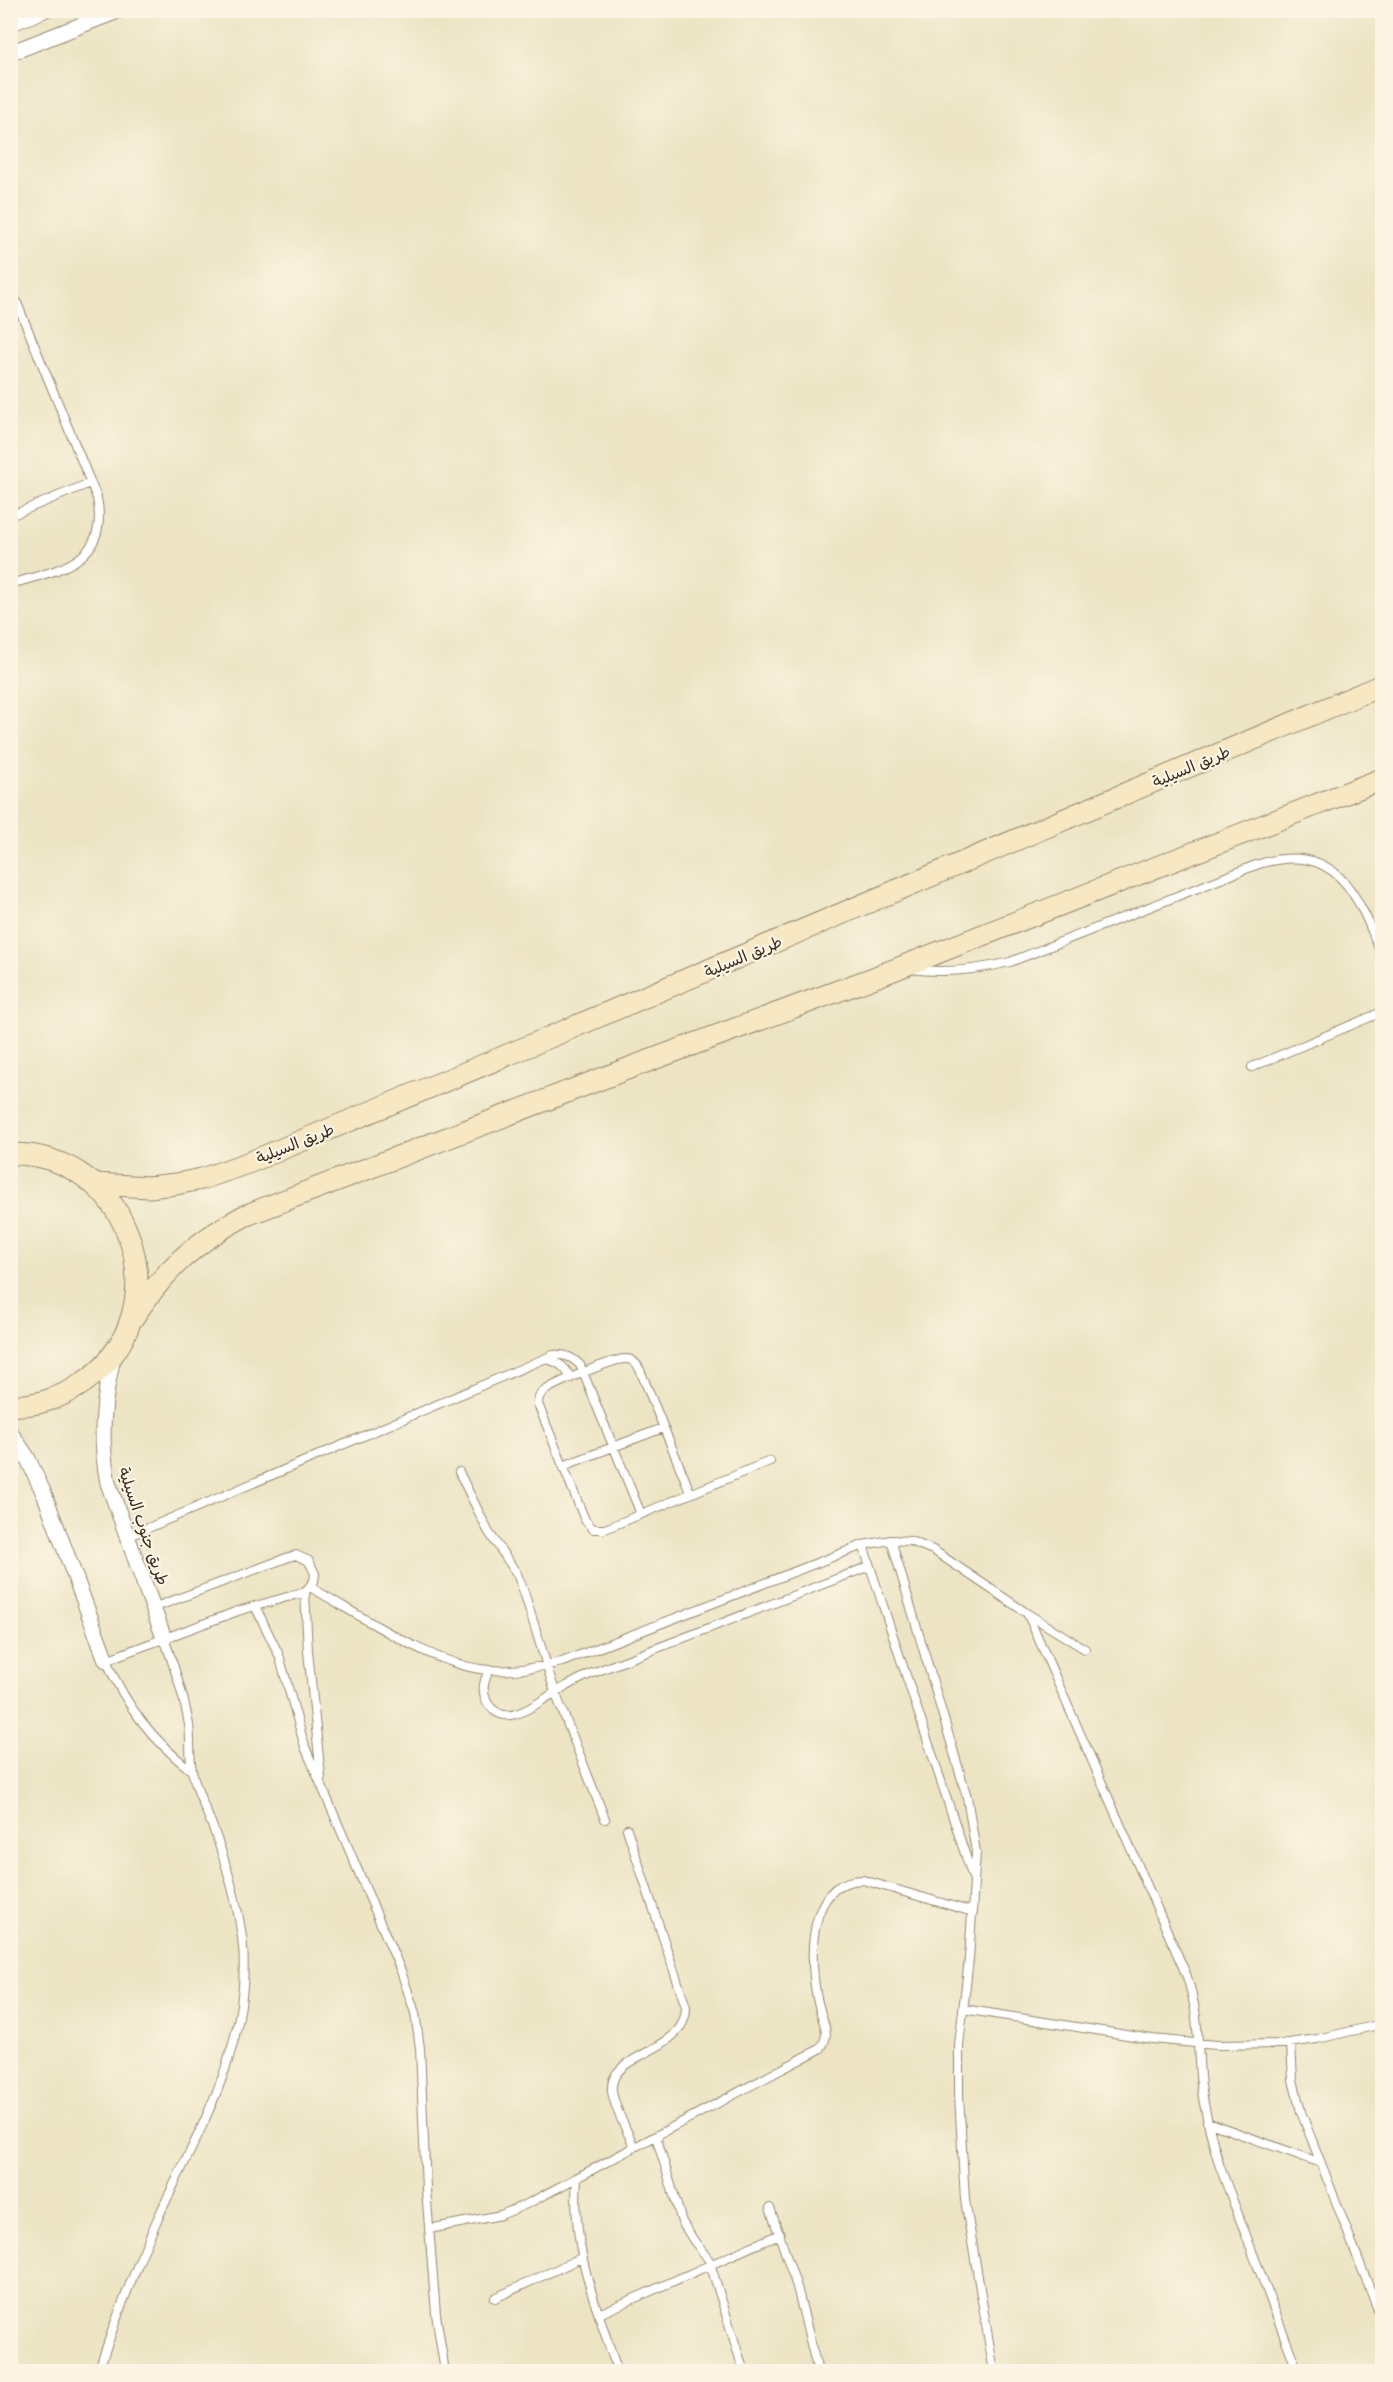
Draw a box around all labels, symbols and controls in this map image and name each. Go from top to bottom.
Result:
street label: طريق السيلية [1148,737,1235,796]
street label: طريق السيلية [700,927,787,986]
street label: طريق السيلية [251,1115,339,1172]
street label: طريق جنوب السيلية [110,1463,177,1589]

